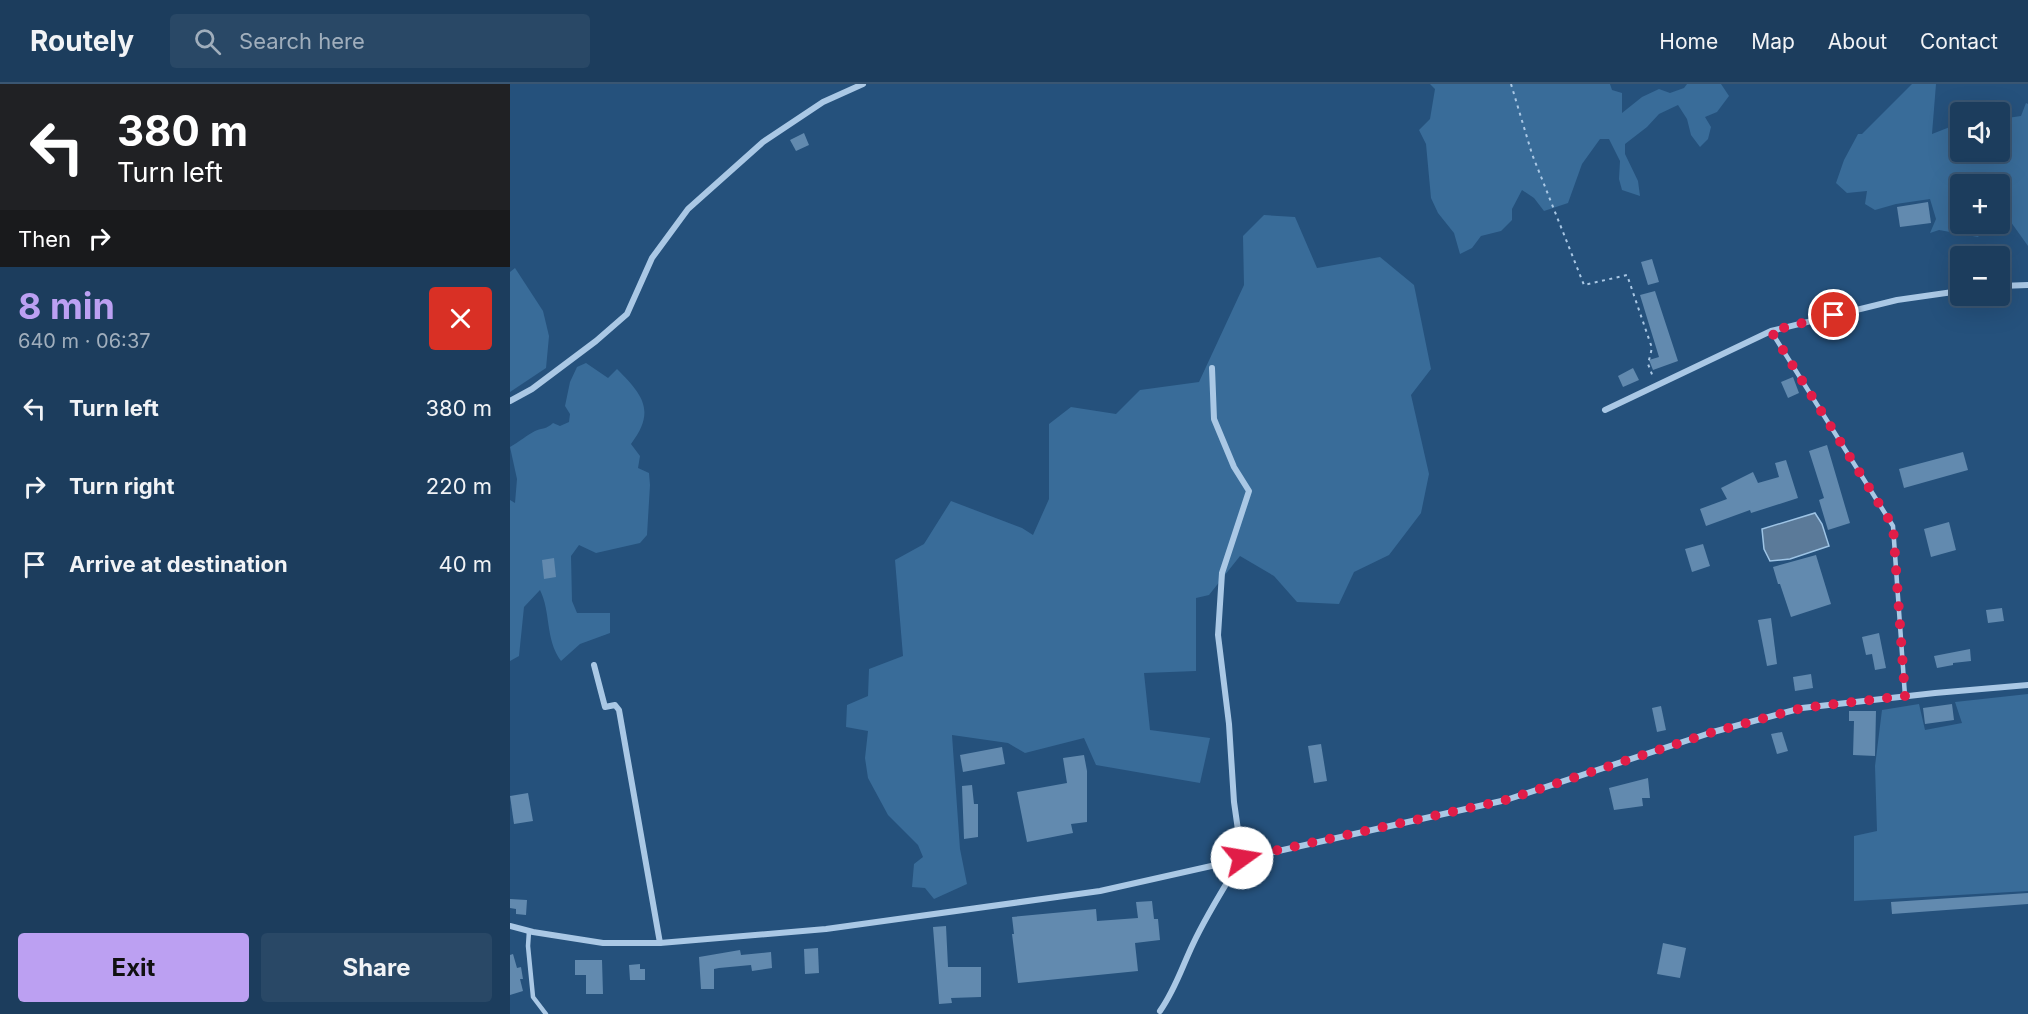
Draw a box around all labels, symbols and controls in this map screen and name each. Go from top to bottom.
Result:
search box [170,14,590,68]
text: Routely [30,24,134,58]
icon: search [191,25,224,58]
text: Search here [239,28,365,54]
text: Home [1659,29,1718,54]
text: Map [1751,29,1795,54]
text: About [1828,29,1887,54]
text: Contact [1920,29,1998,54]
map controls [1950,102,2010,306]
button: sound [1950,102,2010,162]
text: 380 m [117,105,248,156]
icon: left [18,108,96,186]
text: Turn left [117,156,223,189]
button: + [1950,174,2010,234]
icon: right [83,222,116,255]
text: Then [18,226,71,252]
button: − [1950,246,2010,306]
text: 8 min [18,284,115,328]
button: close [429,287,492,350]
pin [1808,289,1859,340]
icon: arrive [1817,298,1850,331]
text: 640 m · 06:37 [18,329,151,353]
icon: left [18,392,51,425]
text: Turn left [69,395,159,421]
text: 380 m [425,395,492,421]
icon: right [18,470,51,503]
text: Turn right [69,473,175,499]
text: 220 m [426,473,492,499]
icon: arrive [18,548,51,581]
text: Arrive at destination [69,551,288,577]
text: 40 m [438,551,492,577]
position arrow [1210,826,1274,890]
button: Exit [18,933,249,1002]
button: Share [261,933,492,1002]

